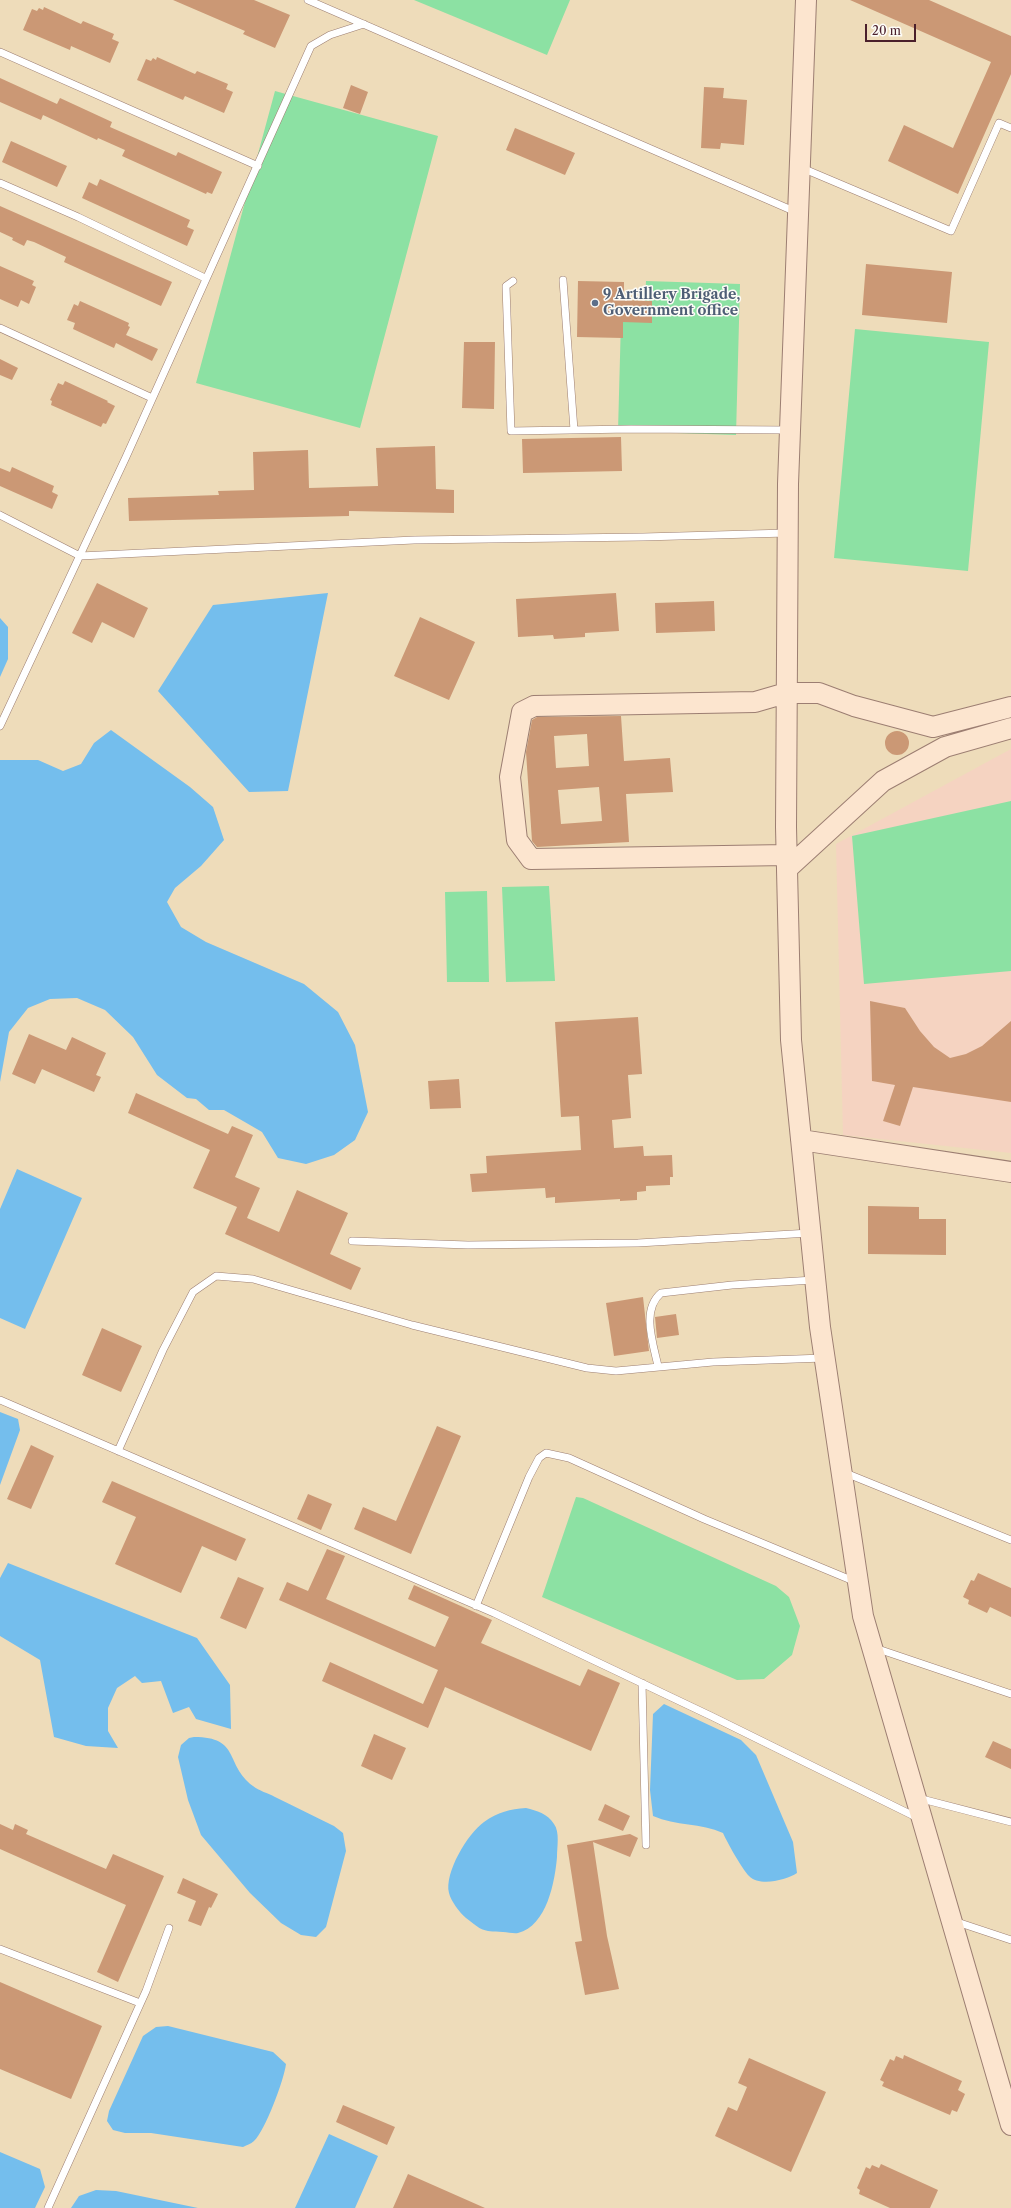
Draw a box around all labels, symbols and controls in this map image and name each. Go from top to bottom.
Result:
scale bar [867,16,918,42]
text: 20 m [872,23,901,38]
place label: 9 Artillery Brigade, Government office [603,287,740,320]
marker: 9 Artillery Brigade, Government office [590,298,600,308]

